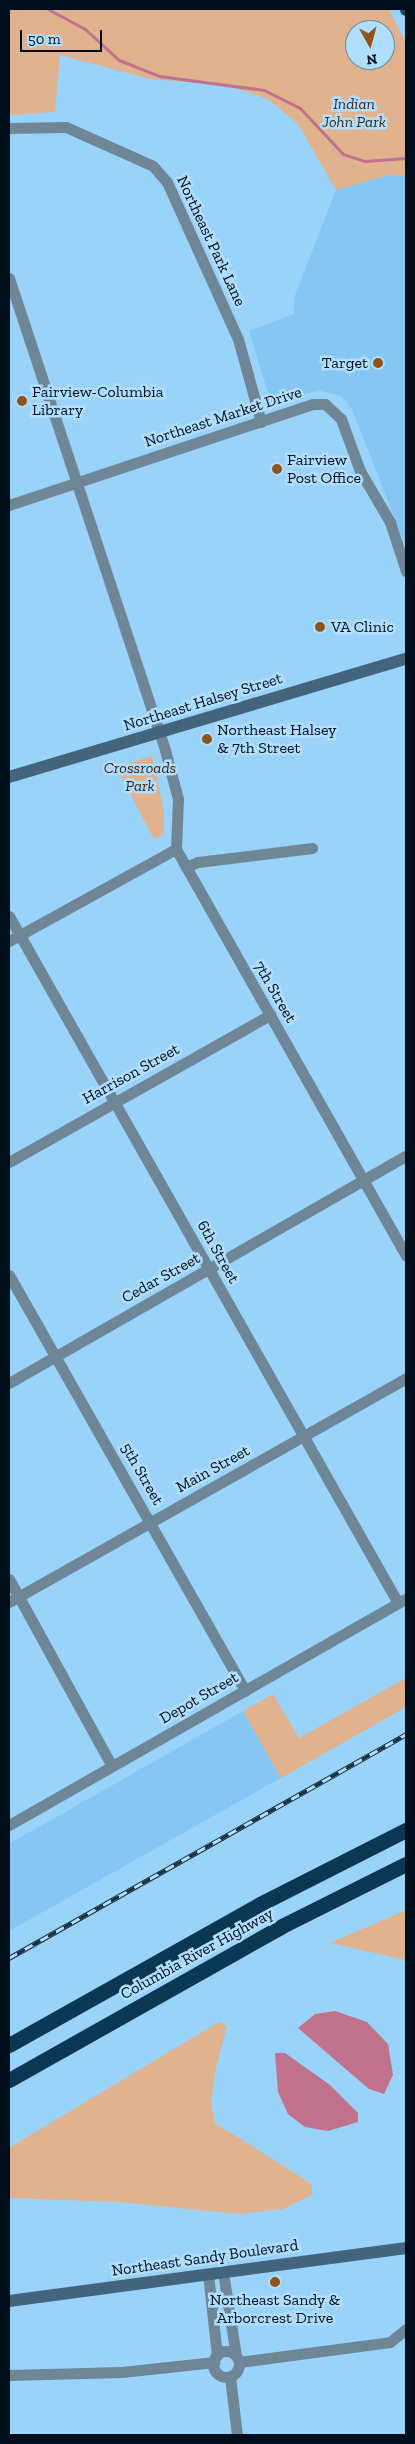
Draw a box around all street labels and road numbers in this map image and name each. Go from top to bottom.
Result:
street label: Northeast Park Lane [172,173,250,309]
street label: Northeast Market Drive [142,382,304,452]
street label: Northeast Halsey Street [121,669,285,735]
street label: 7th Street [250,958,300,1026]
street label: Harrison Street [79,1039,183,1109]
street label: 6th Street [193,1217,243,1287]
street label: Cedar Street [118,1249,204,1307]
street label: 5th Street [116,1439,168,1509]
street label: Main Street [173,1441,253,1497]
street label: Depot Street [156,1668,242,1728]
street label: Columbia River Highway [117,1904,277,2004]
street label: Northeast Sandy Boulevard [110,2235,300,2281]

